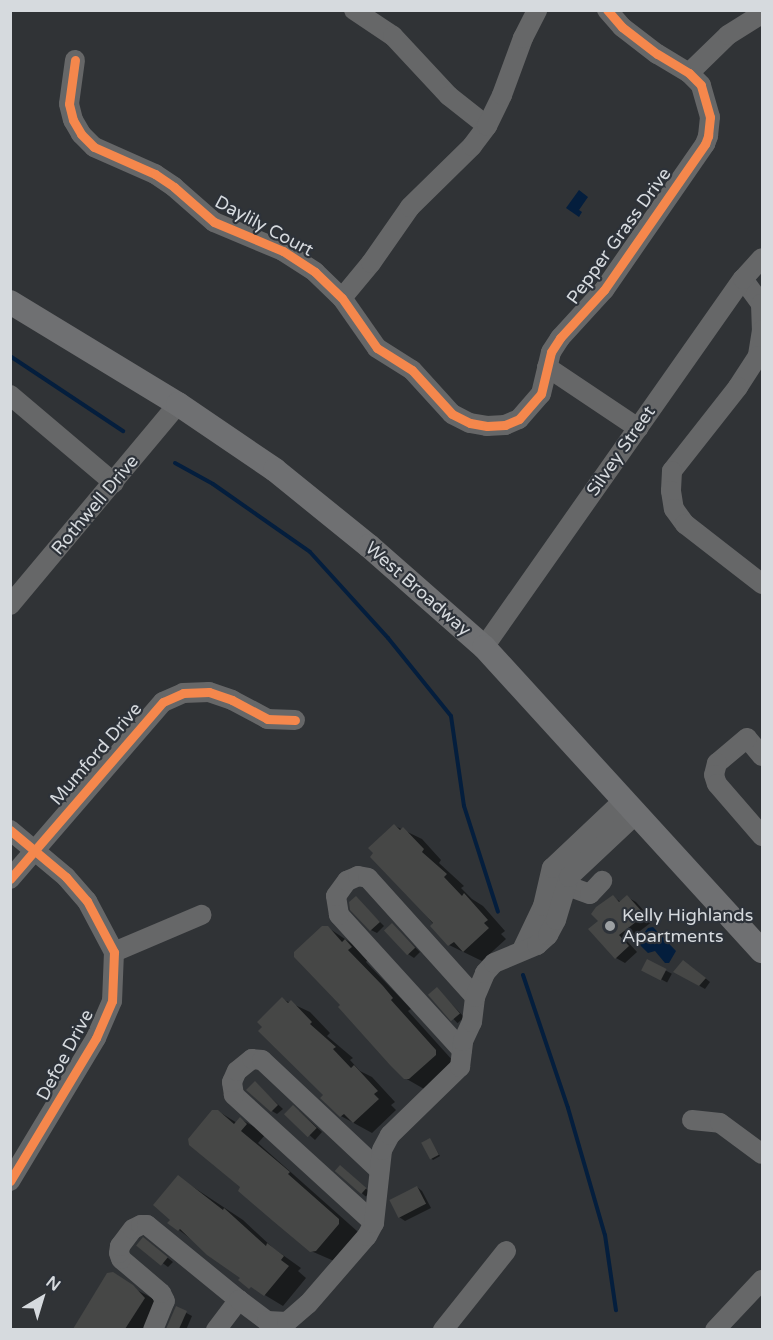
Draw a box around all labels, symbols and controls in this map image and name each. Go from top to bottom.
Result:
street label: Pepper Grass Drive [562,164,676,308]
street label: Daylily Court [211,191,317,261]
street label: Silvey Street [582,402,660,500]
street label: Rothwell Drive [47,451,143,559]
street label: West Broadway [361,537,475,641]
street label: Mumford Drive [46,698,146,810]
place label: Kelly Highlands Apartments [622,905,753,948]
marker: Kelly Highlands Apartments [603,919,617,933]
street label: Defoe Drive [32,1006,98,1104]
north arrow [12,1268,72,1328]
text: N [42,1272,64,1296]

